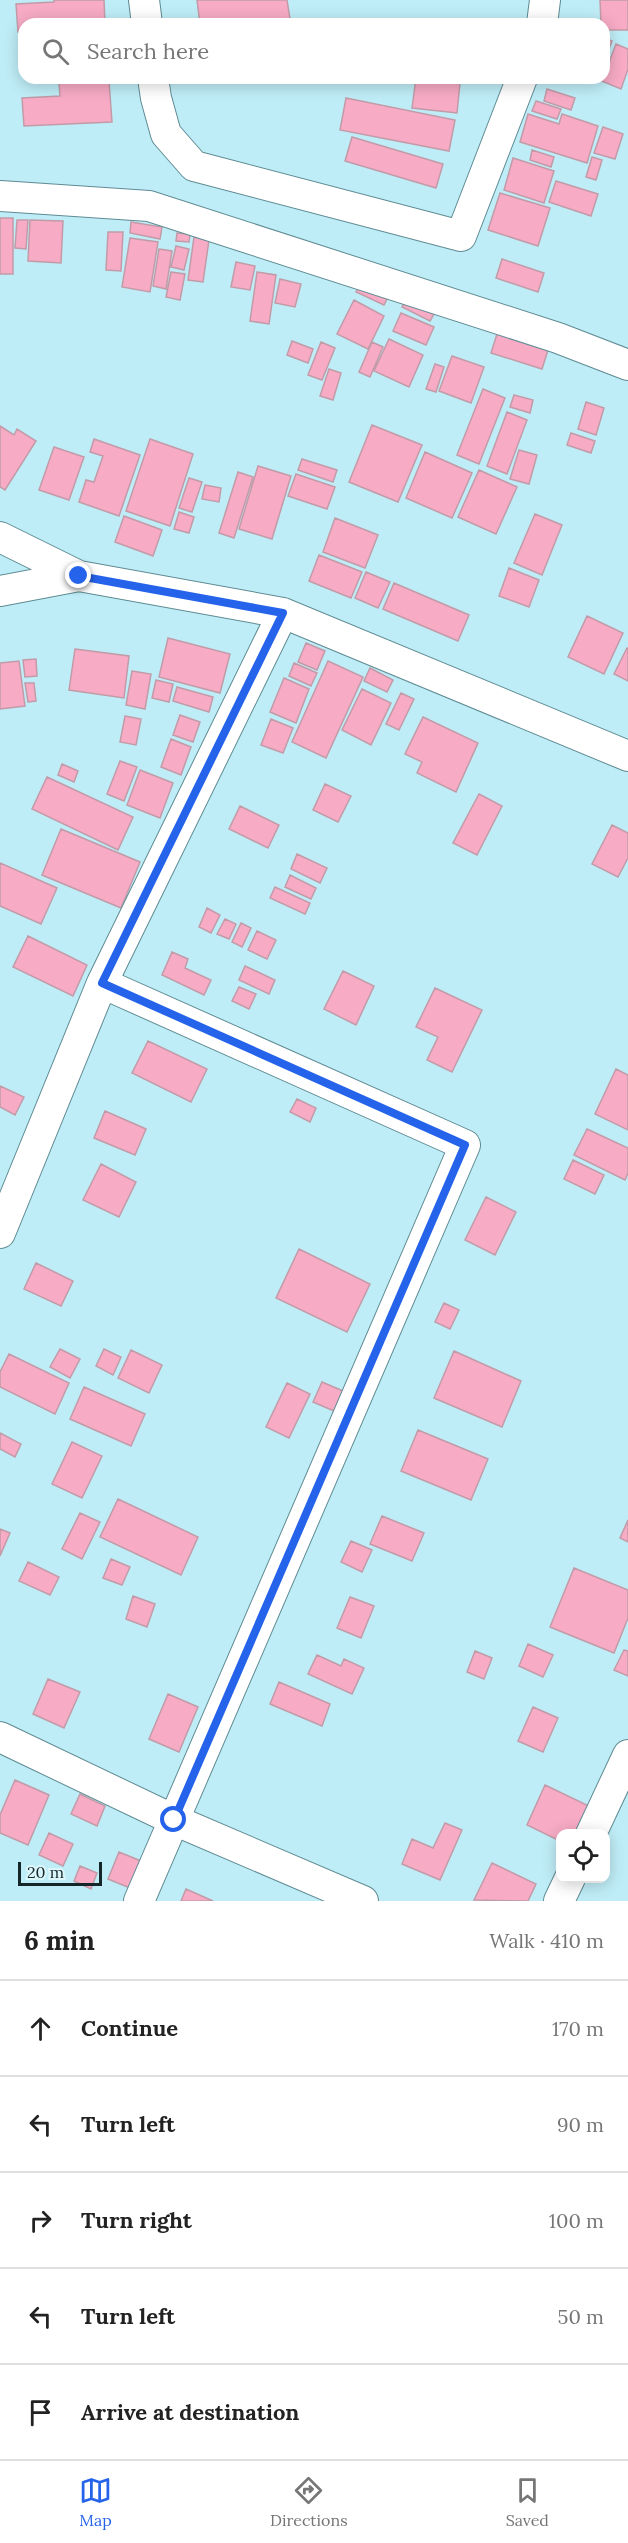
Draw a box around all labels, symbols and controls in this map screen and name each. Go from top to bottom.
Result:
search box [18,18,610,84]
icon: search [39,35,72,68]
text: Search here [87,37,209,65]
route end [65,562,91,588]
route start [160,1806,186,1832]
map controls [556,1829,610,1883]
button: locate [556,1829,610,1883]
scale bar [18,1859,102,1886]
text: 20 m [27,1862,64,1882]
text: 6 min [24,1924,95,1957]
text: Walk · 410 m [489,1928,604,1953]
icon: ahead [24,2012,57,2045]
text: Continue [81,2014,178,2042]
text: 170 m [552,2016,604,2041]
icon: left [24,2108,57,2141]
text: Turn left [81,2110,175,2138]
text: 90 m [557,2112,604,2137]
icon: right [24,2204,57,2237]
text: Turn right [81,2206,192,2234]
text: 100 m [549,2208,604,2233]
icon: left [24,2300,57,2333]
text: Turn left [81,2302,175,2330]
text: 50 m [558,2304,604,2329]
icon: arrive [24,2396,57,2429]
text: Arrive at destination [81,2398,299,2426]
tab: Map [79,2474,112,2530]
tab: Directions [270,2474,348,2530]
tab: Saved [506,2474,549,2530]

